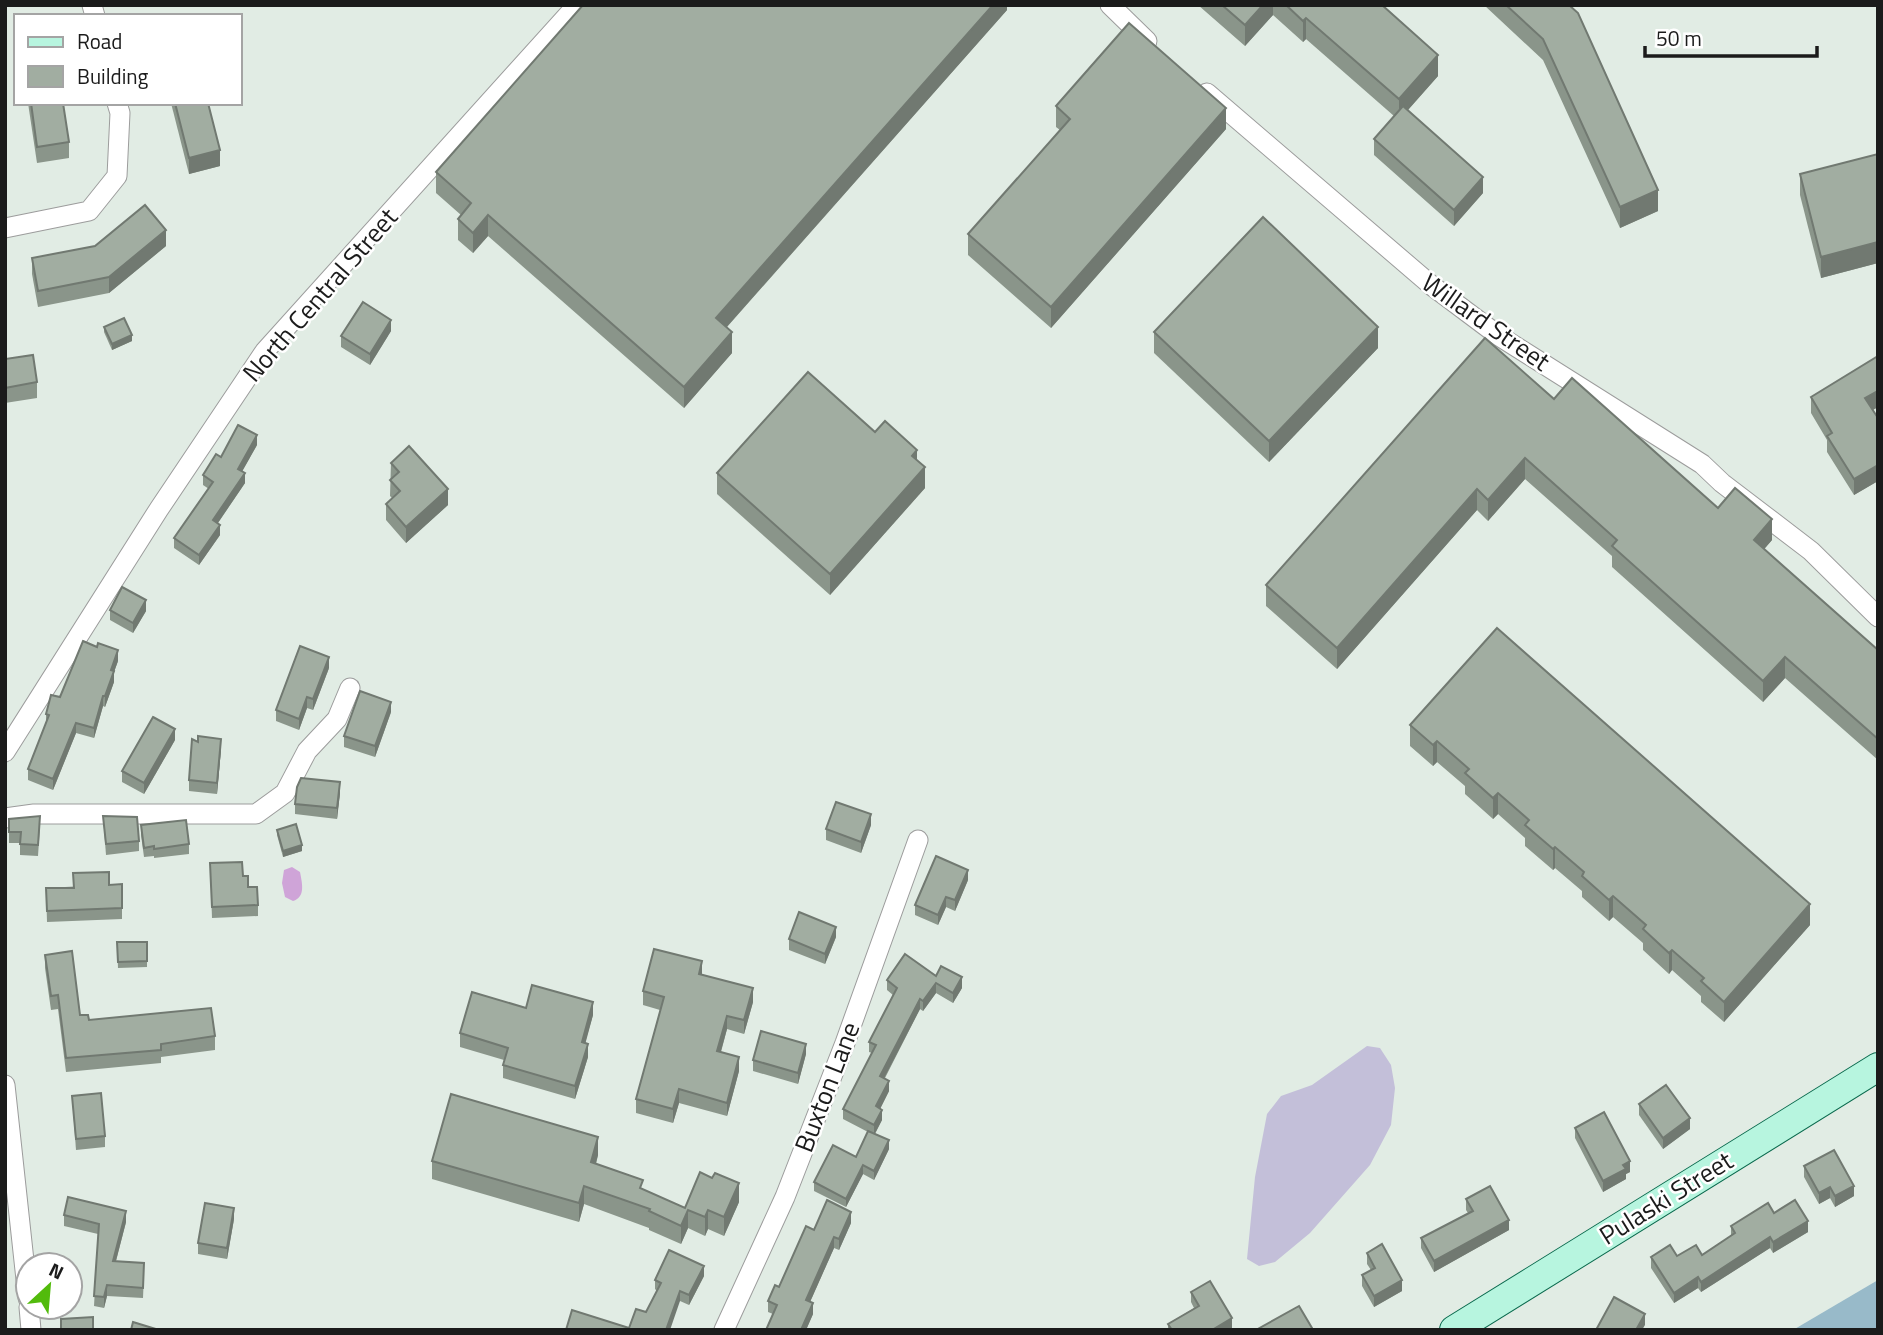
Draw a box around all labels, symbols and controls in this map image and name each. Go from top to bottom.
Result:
legend [14,14,242,105]
scale bar [1645,14,1816,58]
text: 50 m [1656,22,1702,54]
text: Road [77,25,122,57]
text: Building [77,60,149,92]
street label: North Central Street [233,199,406,390]
street label: Willard Street [1414,263,1558,380]
street label: Buxton Lane [784,1016,869,1158]
street label: Pulaski Street [1591,1141,1740,1254]
north arrow [14,1251,84,1321]
text: N [44,1254,69,1286]

